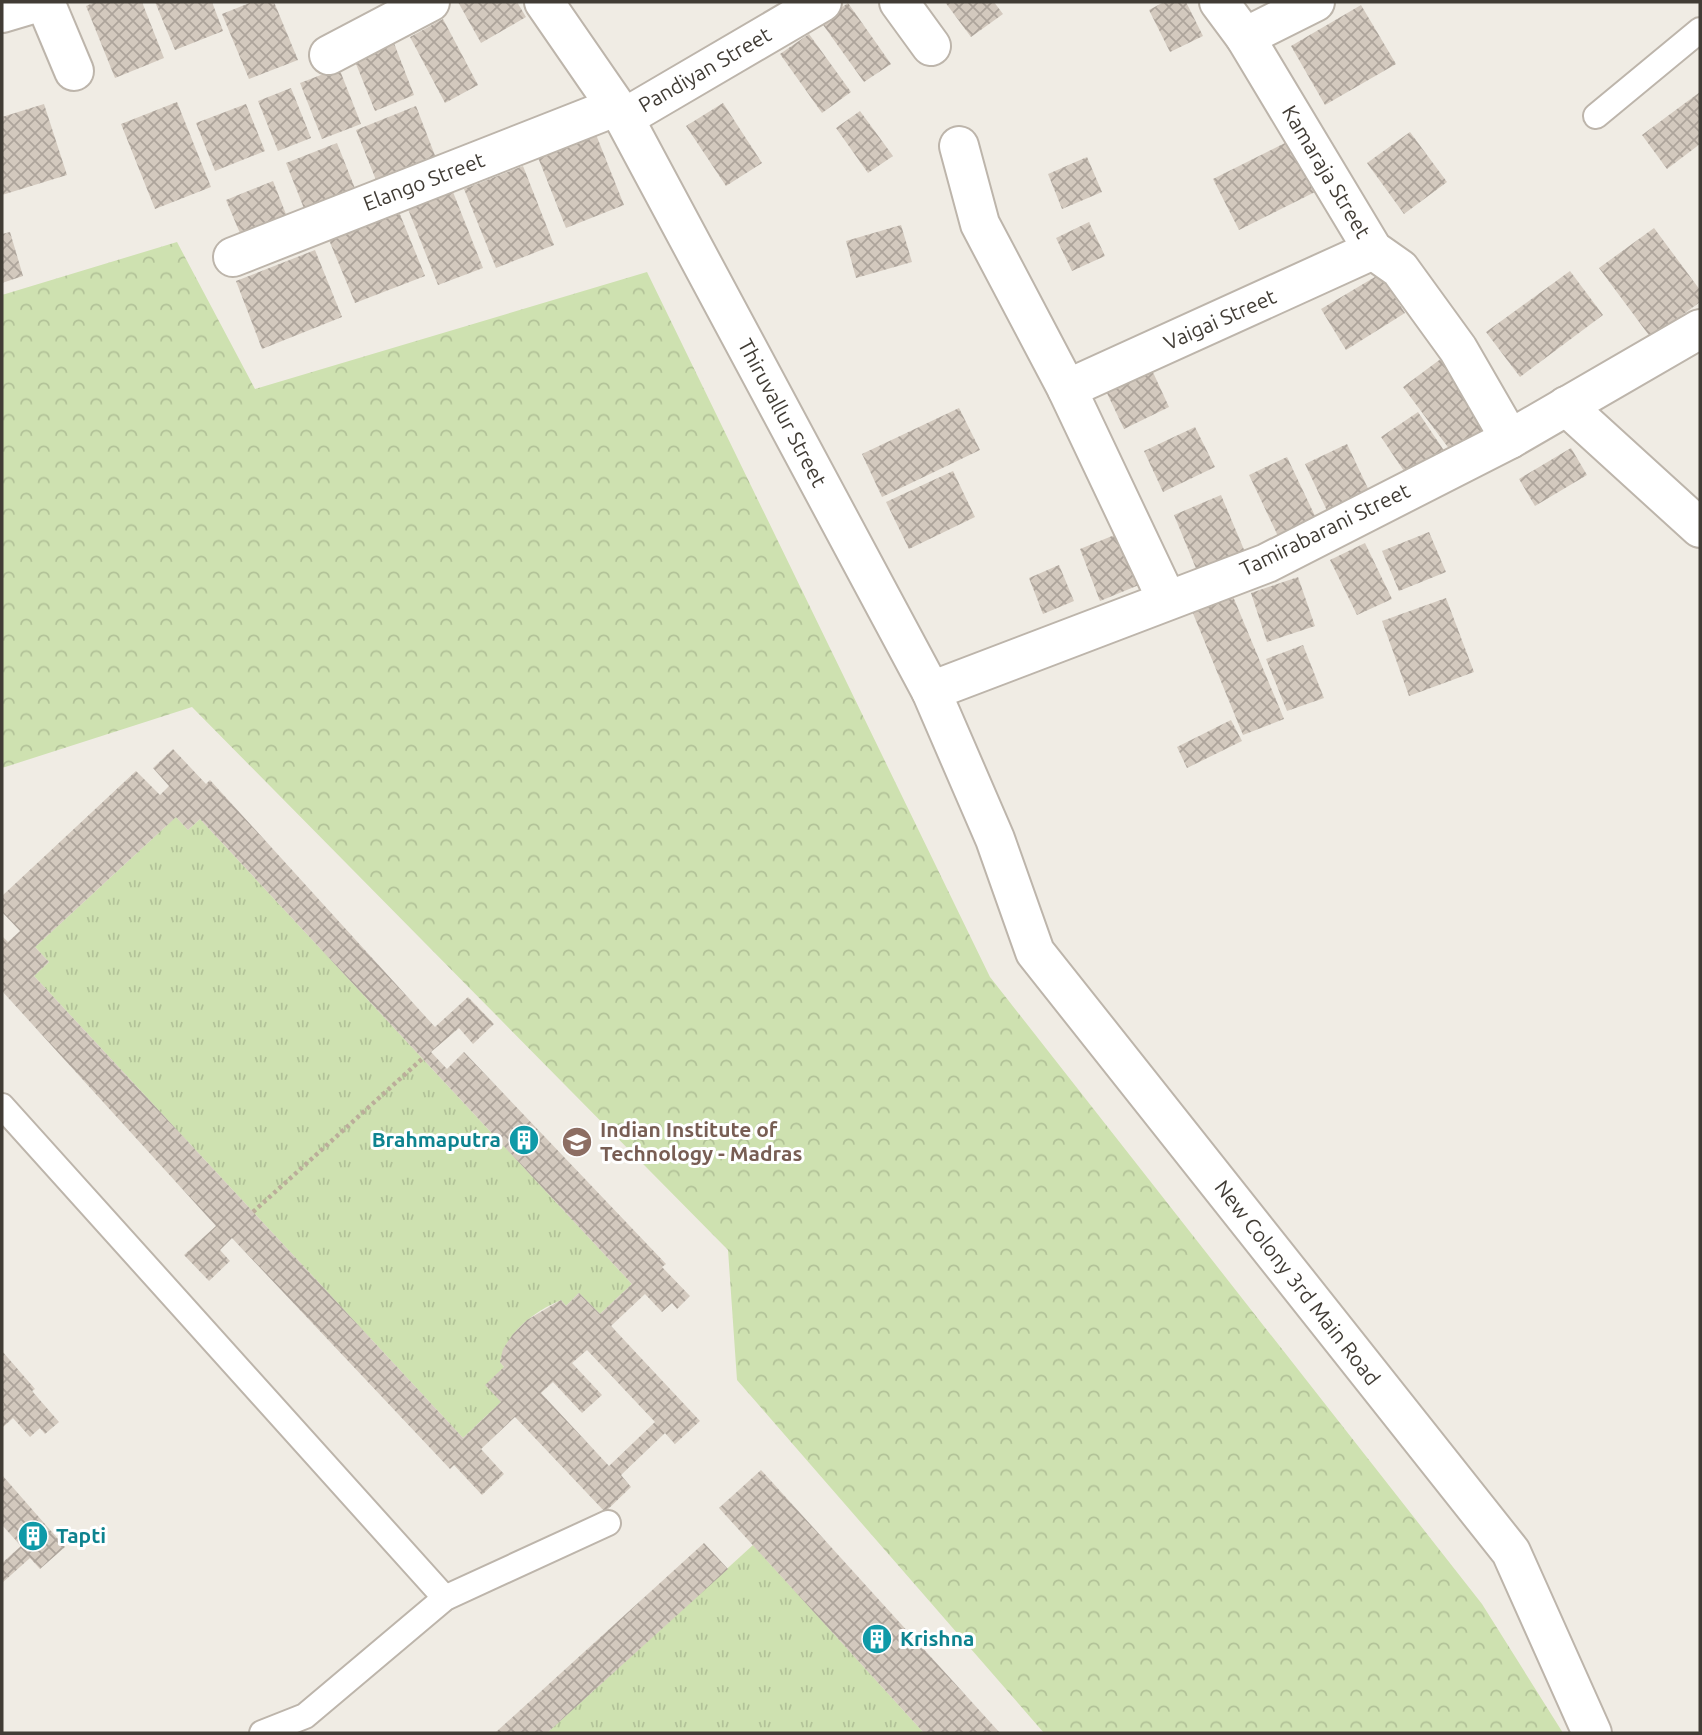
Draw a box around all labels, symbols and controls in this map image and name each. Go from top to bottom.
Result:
street label: Pandiyan Street [634,22,775,117]
street label: Kamaraja Street [1278,101,1376,242]
street label: Elango Street [360,147,488,215]
street label: Vaigai Street [1160,284,1279,355]
street label: Thiruvallur Street [734,334,832,491]
street label: Tamirabarani Street [1236,478,1413,581]
place label: Indian Institute of Technology - Madras [600,1117,802,1165]
building icon: Brahmaputra [507,1123,541,1157]
school or university icon: Indian Institute of Technology - Madras [560,1125,594,1159]
place label: Brahmaputra [372,1127,501,1151]
street label: New Colony 3rd Main Road [1210,1175,1385,1390]
building icon: Tapti [16,1519,50,1553]
place label: Tapti [56,1523,106,1547]
building icon: Krishna [860,1622,894,1656]
place label: Krishna [900,1626,974,1650]

